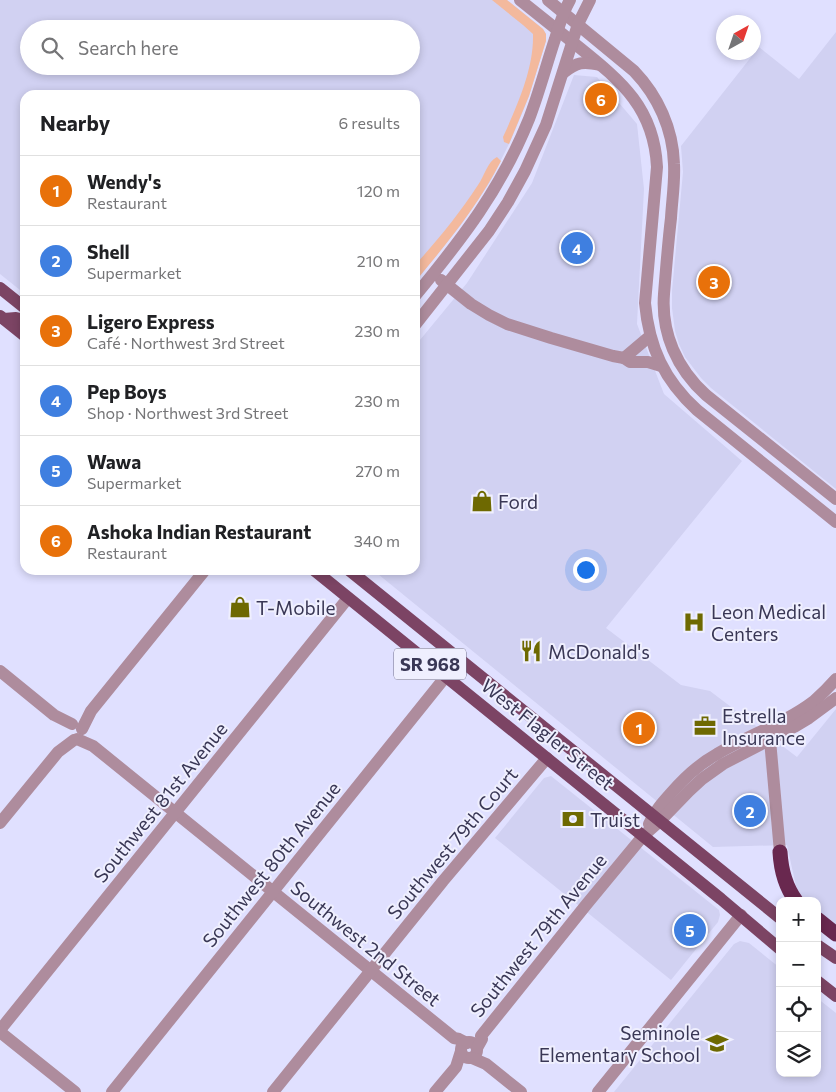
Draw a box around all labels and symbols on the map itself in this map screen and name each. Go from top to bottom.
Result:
north arrow [716,15,761,60]
pin: 6 [585,80,617,118]
pin: 4 [561,229,593,267]
pin: 3 [698,263,730,301]
shop icon: Ford [469,488,495,514]
place label: Ford [498,490,538,513]
your location [573,557,599,583]
shop icon: T-Mobile [227,594,253,620]
place label: T-Mobile [256,596,336,619]
place label: Leon Medical Centers [711,600,826,645]
hospital icon: Leon Medical Centers [681,609,707,635]
restaurant icon: McDonald's [518,638,544,664]
place label: McDonald's [548,640,650,663]
road number: SR 968 [394,649,466,680]
street label: West Flagler Street [477,674,619,795]
place label: Estrella Insurance [722,704,805,749]
pin: 1 [623,709,655,747]
office icon: Estrella Insurance [692,713,718,739]
street label: Southwest 81st Avenue [88,717,232,887]
street label: Southwest 79th Court [382,762,522,923]
street label: Southwest 80th Avenue [197,777,345,951]
pin: 2 [734,792,766,830]
bank icon: Truist [560,806,586,832]
place label: Truist [590,808,640,831]
street label: Southwest 79th Avenue [465,849,611,1021]
street label: Southwest 2nd Street [286,875,446,1011]
pin: 5 [674,911,706,949]
place label: Seminole Elementary School [539,1021,700,1066]
school or university icon: Seminole Elementary School [704,1030,730,1056]

